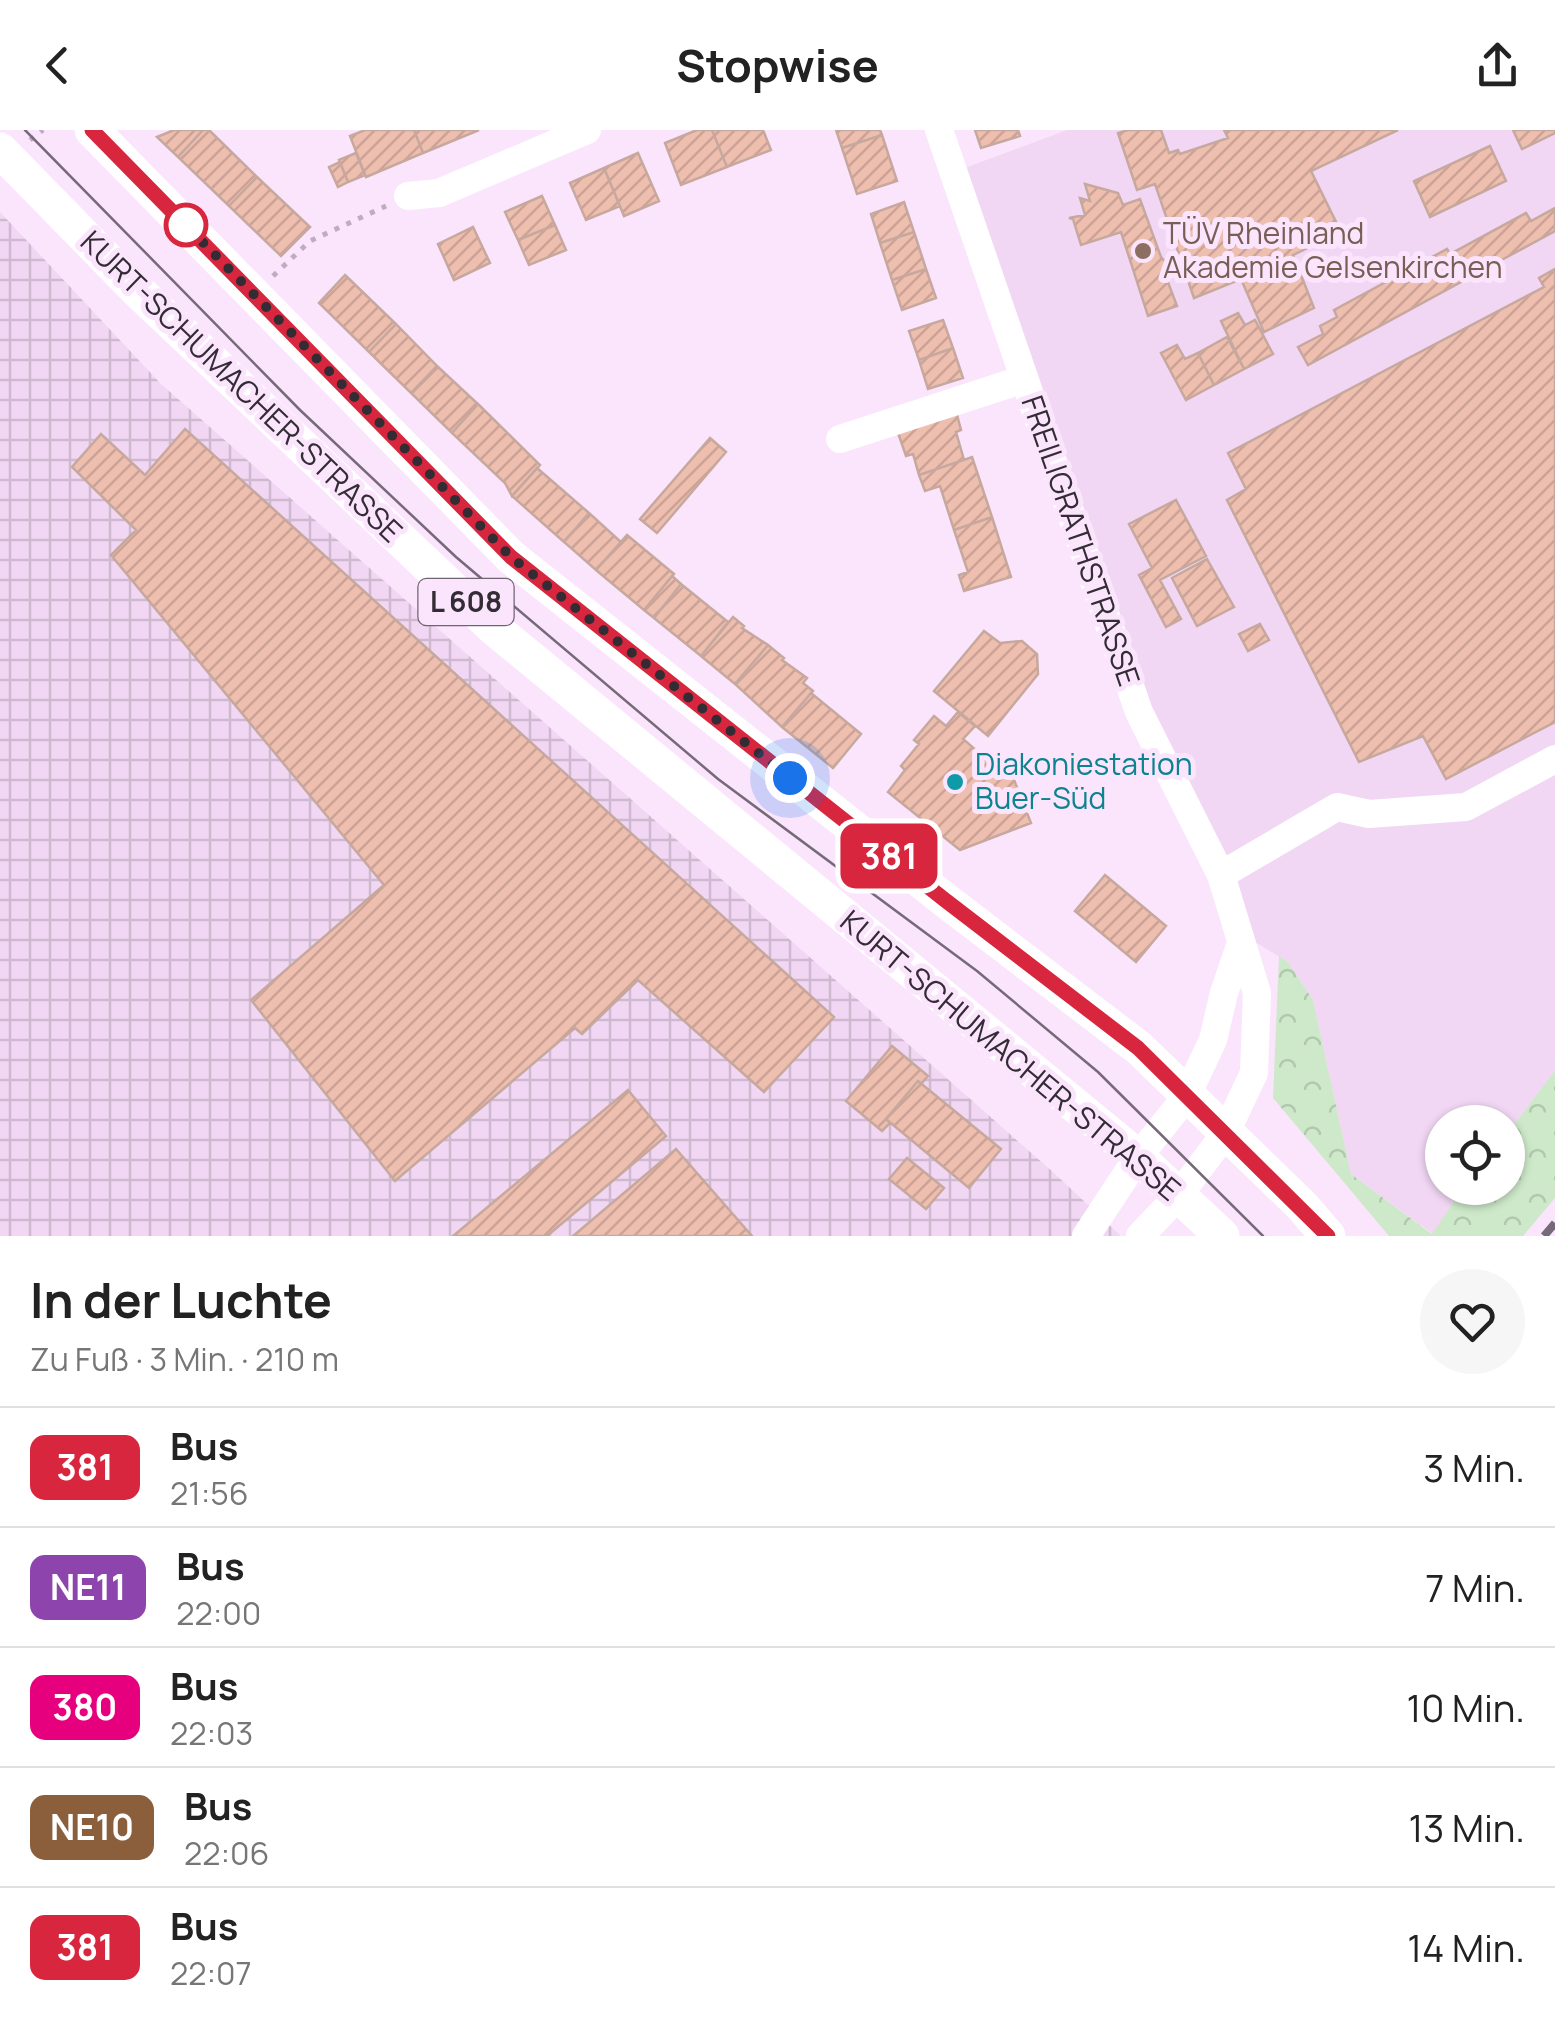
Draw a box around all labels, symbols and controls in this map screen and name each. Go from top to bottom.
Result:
text: Stopwise [676,34,879,96]
icon: back [30,38,85,93]
icon: share [1470,38,1525,93]
unlabelled marker [165,204,207,246]
place label: TÜV Rheinland Akademie Gelsenkirchen [1163,212,1502,287]
street label: KURT-SCHUMACHER-STRASSE [72,221,412,551]
marker: TÜV Rheinland Akademie Gelsenkirchen [1132,240,1154,262]
street label: FREILIGRATHSTRASSE [1012,390,1150,691]
road number: L 608 [418,579,514,625]
place label: Diakoniestation Buer-Süd [975,743,1193,818]
your location [765,753,815,803]
marker: Diakoniestation Buer-Süd [944,771,966,793]
line badge: 381 [832,824,946,888]
text: 381 [860,832,918,880]
street label: KURT-SCHUMACHER-STRASSE [832,900,1190,1210]
map controls [1425,1105,1525,1205]
button: locate [1425,1105,1525,1205]
text: In der Luchte [30,1267,332,1332]
button: heart [1420,1269,1525,1374]
text: Zu Fuß · 3 Min. · 210 m [30,1337,339,1381]
text: Bus [170,1419,238,1471]
text: 3 Min. [1423,1441,1525,1493]
text: 381 [56,1443,114,1491]
text: 21:56 [170,1471,249,1515]
text: Bus [176,1539,245,1591]
text: 7 Min. [1425,1561,1525,1613]
text: NE11 [50,1563,126,1611]
text: 22:00 [176,1591,261,1635]
text: Bus [170,1659,238,1711]
text: 10 Min. [1406,1681,1525,1733]
text: 380 [53,1683,117,1731]
text: 22:03 [170,1711,253,1755]
text: Bus [184,1779,252,1831]
text: 13 Min. [1409,1801,1525,1853]
text: NE10 [50,1803,134,1851]
text: 22:06 [184,1831,269,1875]
text: Bus [170,1899,238,1951]
text: 14 Min. [1407,1921,1525,1973]
text: 381 [56,1923,114,1971]
text: 22:07 [170,1951,252,1995]

